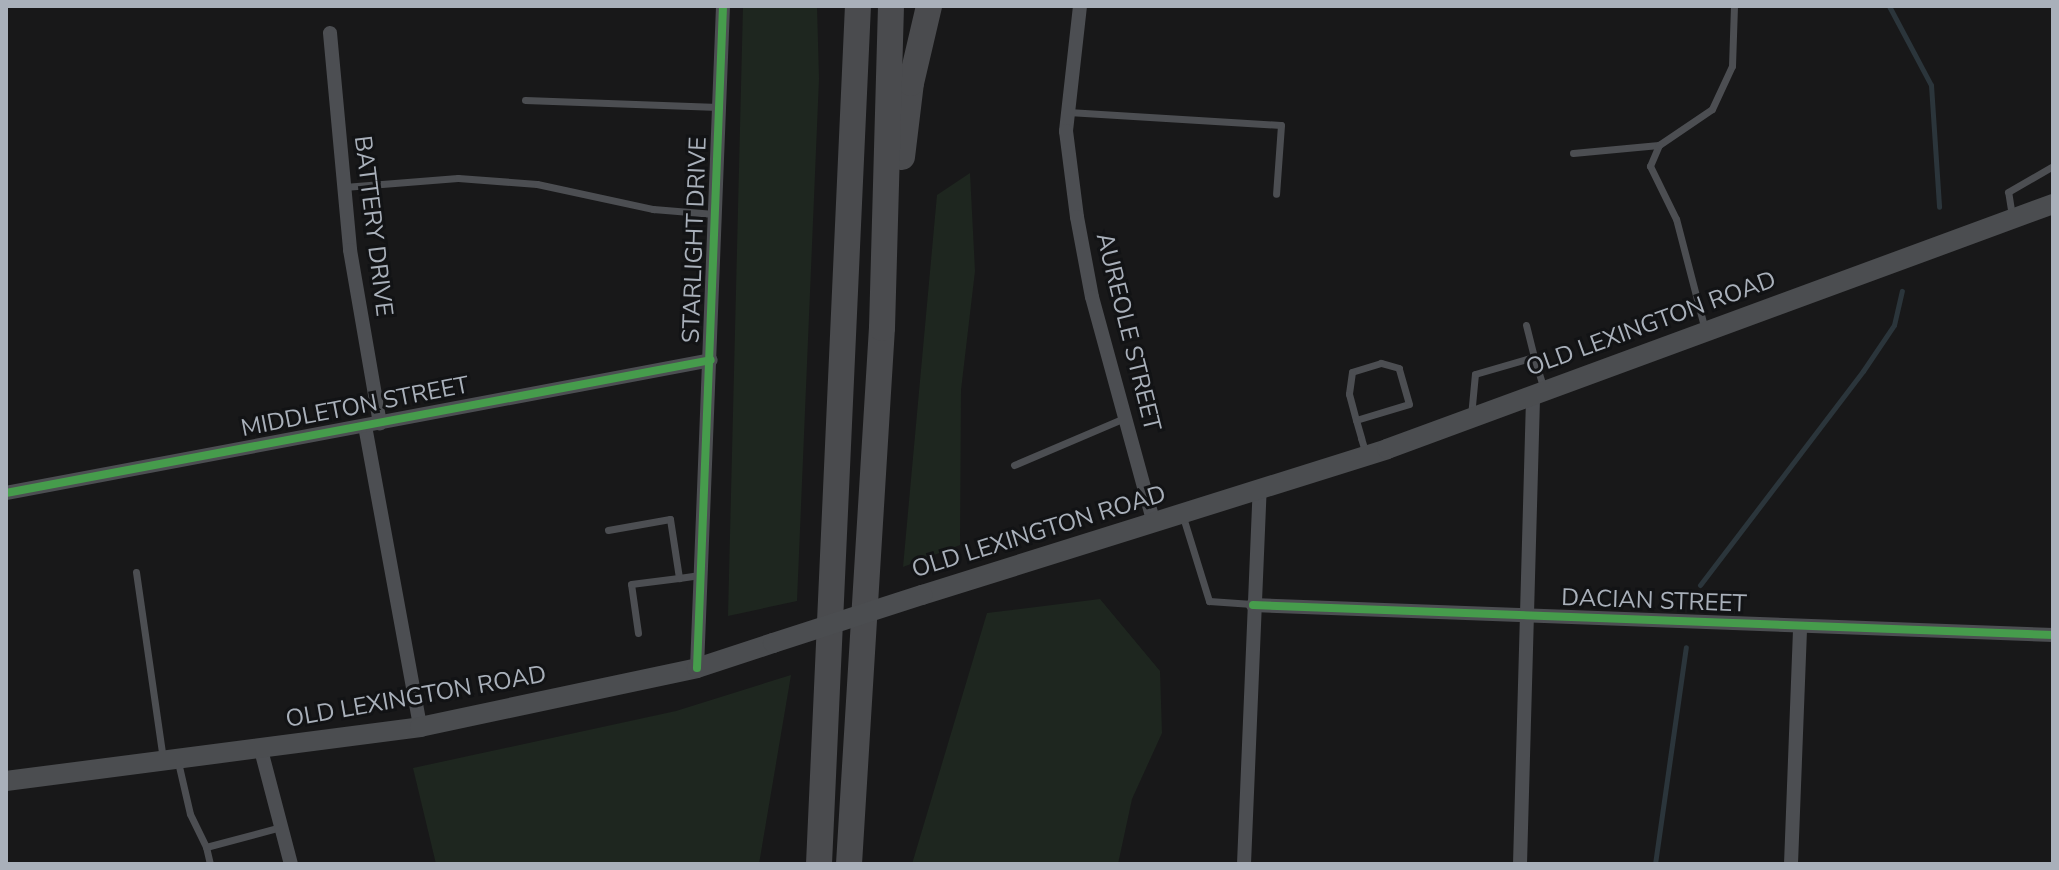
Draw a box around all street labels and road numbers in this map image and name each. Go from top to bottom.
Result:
street label: BATTERY DRIVE [348,134,398,318]
street label: STARLIGHT DRIVE [677,136,713,344]
street label: AUREOLE STREET [1089,230,1167,434]
street label: OLD LEXINGTON ROAD [1522,265,1780,383]
street label: MIDDLETON STREET [239,371,471,443]
street label: OLD LEXINGTON ROAD [909,480,1169,584]
street label: DACIAN STREET [1561,583,1747,619]
street label: OLD LEXINGTON ROAD [284,660,548,734]

